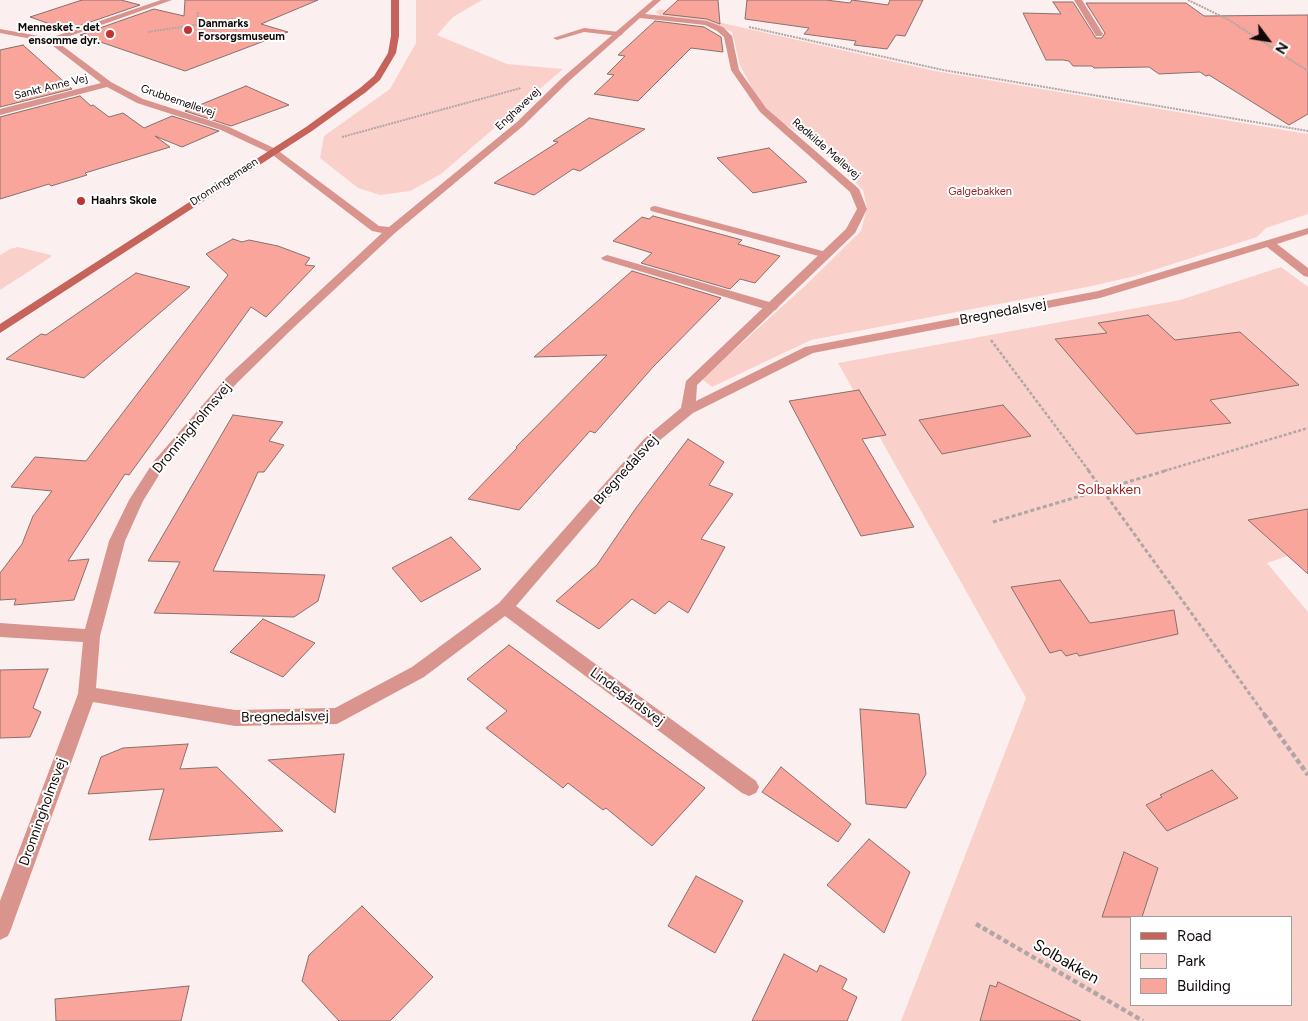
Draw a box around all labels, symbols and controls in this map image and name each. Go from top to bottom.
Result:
north arrow [1243,15,1293,65]
place label: Danmarks Forsorgsmuseum [198,17,285,43]
place label: Mennesket - det ensomme dyr. [18,21,100,47]
marker: Danmarks Forsorgsmuseum [182,24,194,36]
marker: Mennesket - det ensomme dyr. [104,28,116,40]
text: N [1271,39,1291,57]
street label: Sankt Anne Vej [13,71,89,103]
street label: Grubbemøllevej [139,82,217,120]
street label: Enghavevej [493,85,543,133]
street label: Rødkilde Møllevej [789,116,863,182]
street label: Dronningemaen [188,155,260,209]
park label: Galgebakken [948,185,1012,199]
place label: Haahrs Skole [91,194,157,208]
marker: Haahrs Skole [75,195,87,207]
street label: Bregnedalsvej [958,295,1048,329]
street label: Dronningholmsvej [149,379,235,477]
street label: Bregnedalsvej [590,432,662,508]
park label: Solbakken [1077,482,1141,498]
street label: Lindegårdsvej [587,664,667,730]
street label: Bregnedalsvej [241,708,329,726]
street label: Dronningholmsvej [16,756,70,868]
legend [1130,916,1293,1006]
text: Road [1177,927,1212,945]
street label: Solbakken [1030,935,1102,989]
text: Park [1177,952,1206,970]
text: Building [1177,977,1231,995]

